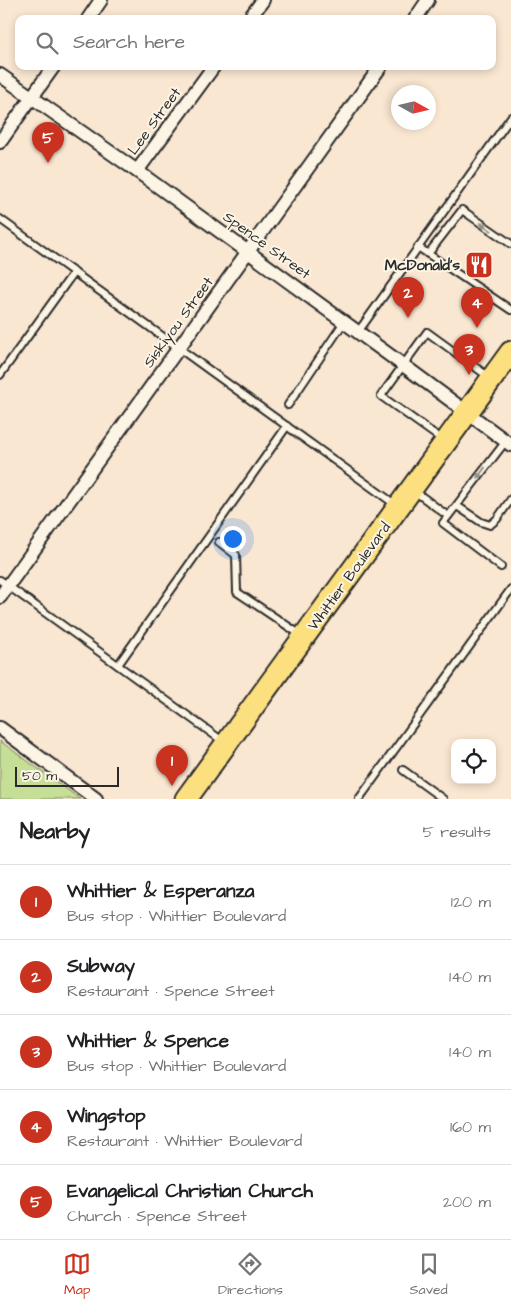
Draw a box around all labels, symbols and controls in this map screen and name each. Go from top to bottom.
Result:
search box [15,15,496,70]
icon: search [33,29,61,57]
text: Search here [73,29,185,56]
street label: Lee Street [123,83,186,159]
north arrow [391,85,436,130]
pin: 5 [32,122,64,163]
street label: Spence Street [219,206,315,284]
one-way arrow [479,222,493,232]
restaurant icon: McDonald's [464,250,494,280]
place label: McDonald's [385,255,460,276]
street label: Siskiyou Street [138,273,219,373]
pin: 2 [392,277,424,318]
pin: 4 [461,287,493,328]
pin: 3 [453,334,485,375]
one-way arrow [476,466,486,480]
street label: Whittier Boulevard [303,518,396,635]
your location [220,526,246,552]
map controls [451,739,496,784]
button: locate [451,739,496,784]
pin: 1 [156,745,188,786]
scale bar [15,764,119,787]
text: 50 m [22,766,57,786]
text: Nearby [20,817,90,846]
text: 5 results [423,821,491,843]
text: Whittier & Esperanza [67,878,254,905]
text: 1 [35,891,37,913]
text: 120 m [451,891,491,913]
text: Bus stop · Whittier Boulevard [67,905,286,927]
text: Subway [67,953,135,980]
text: 2 [31,966,41,988]
text: 140 m [449,966,491,988]
text: Restaurant · Spence Street [67,980,275,1002]
text: Whittier & Spence [67,1028,229,1055]
text: 3 [32,1041,40,1063]
text: 140 m [449,1041,491,1063]
text: Bus stop · Whittier Boulevard [67,1055,286,1077]
text: Wingstop [67,1103,146,1130]
text: 4 [31,1116,41,1138]
text: 160 m [450,1116,491,1138]
text: Restaurant · Whittier Boulevard [67,1130,302,1152]
text: Evangelical Christian Church [67,1178,313,1205]
text: 5 [30,1191,42,1213]
text: 200 m [443,1191,491,1213]
text: Church · Spence Street [67,1205,247,1227]
tab: Map [63,1250,91,1300]
tab: Directions [218,1250,283,1300]
tab: Saved [410,1250,448,1300]

